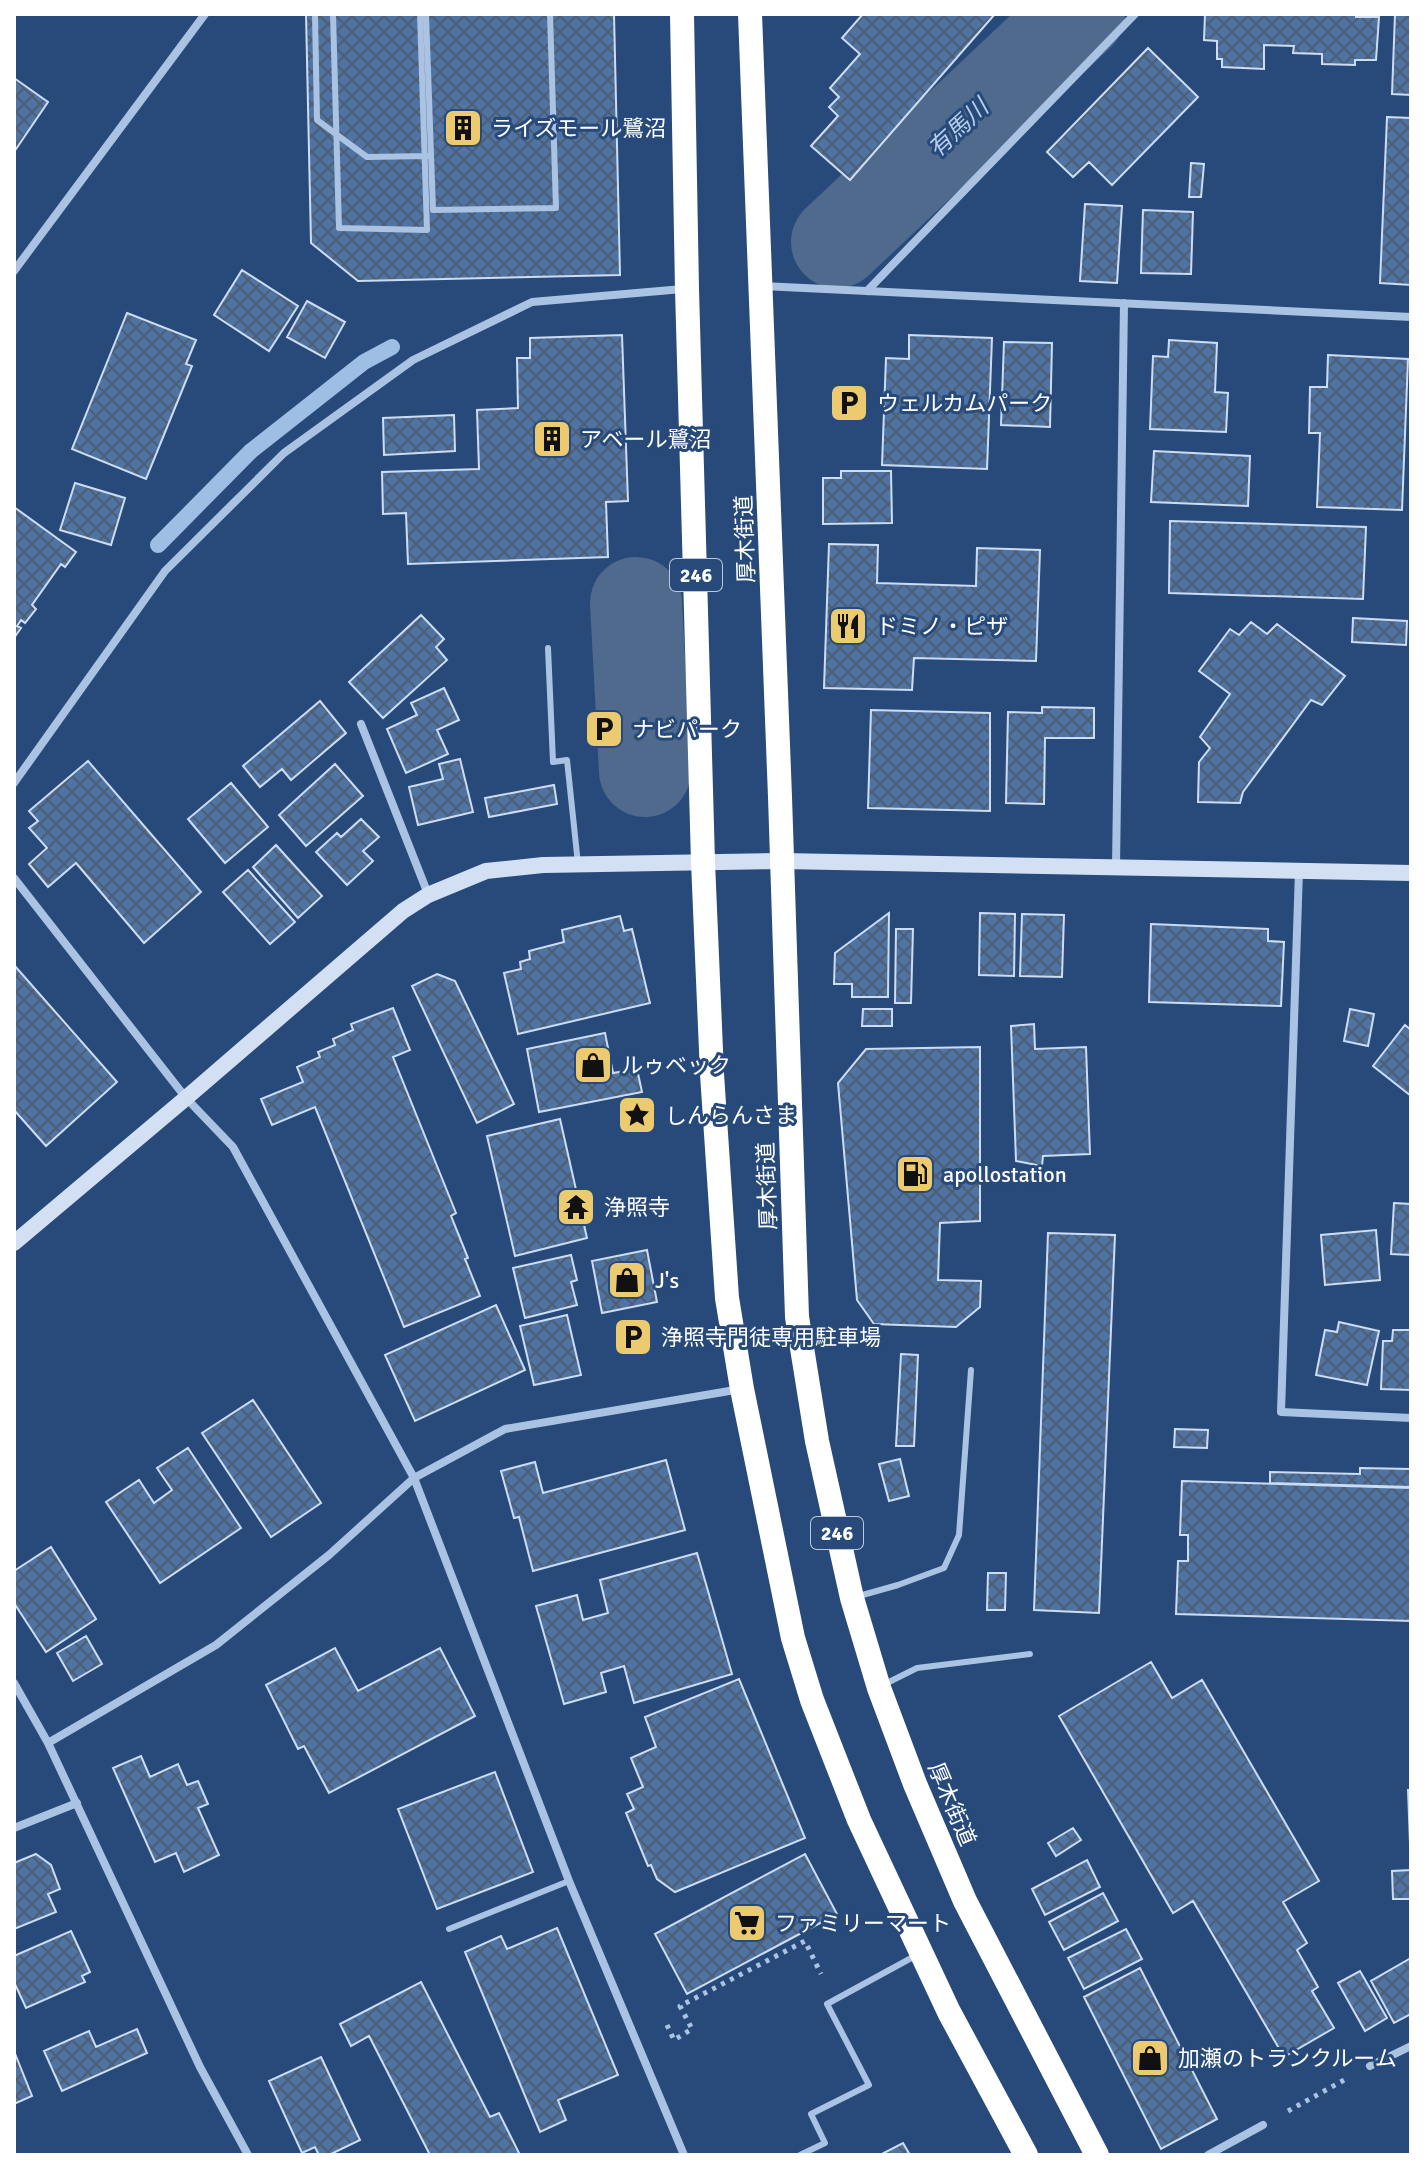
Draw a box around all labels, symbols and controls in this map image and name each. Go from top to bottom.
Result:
water label: 有馬川 [921,90,997,164]
building icon: ライズモール鷺沼 [442,107,484,149]
place label: ライズモール鷺沼 [491,115,666,142]
parking icon: ウェルカムパーク [828,382,870,424]
place label: ウェルカムパーク [877,390,1052,417]
building icon: アベール鷺沼 [531,418,573,460]
place label: アベール鷺沼 [580,426,712,453]
street label: 厚木街道 [730,495,760,583]
road number: 246 [670,559,722,591]
restaurant icon: ドミノ・ピザ [827,605,869,647]
place label: ドミノ・ピザ [876,613,1008,640]
parking icon: ナビパーク [583,708,625,750]
place label: ナビパーク [632,716,742,743]
shop icon: ルゥベック [572,1044,614,1086]
place label: ルゥベック [621,1052,731,1079]
place icon: しんらんさま [616,1094,658,1136]
place label: しんらんさま [665,1102,797,1129]
street label: 厚木街道 [752,1142,782,1230]
fuel station icon: apollostation [894,1153,936,1195]
place label: apollostation [943,1161,1067,1188]
temple icon: 浄照寺 [555,1186,597,1228]
place label: 浄照寺 [604,1194,670,1221]
shop icon: J's [606,1259,648,1301]
place label: J's [655,1267,679,1294]
parking icon: 浄照寺門徒専用駐車場 [612,1316,654,1358]
place label: 浄照寺門徒専用駐車場 [661,1324,881,1351]
road number: 246 [811,1517,863,1549]
street label: 厚木街道 [922,1758,982,1850]
supermarket icon: ファミリーマート [726,1902,768,1944]
place label: ファミリーマート [775,1910,951,1937]
shop icon: 加瀬のトランクルーム [1129,2037,1171,2079]
place label: 加瀬のトランクルーム [1178,2045,1397,2072]

